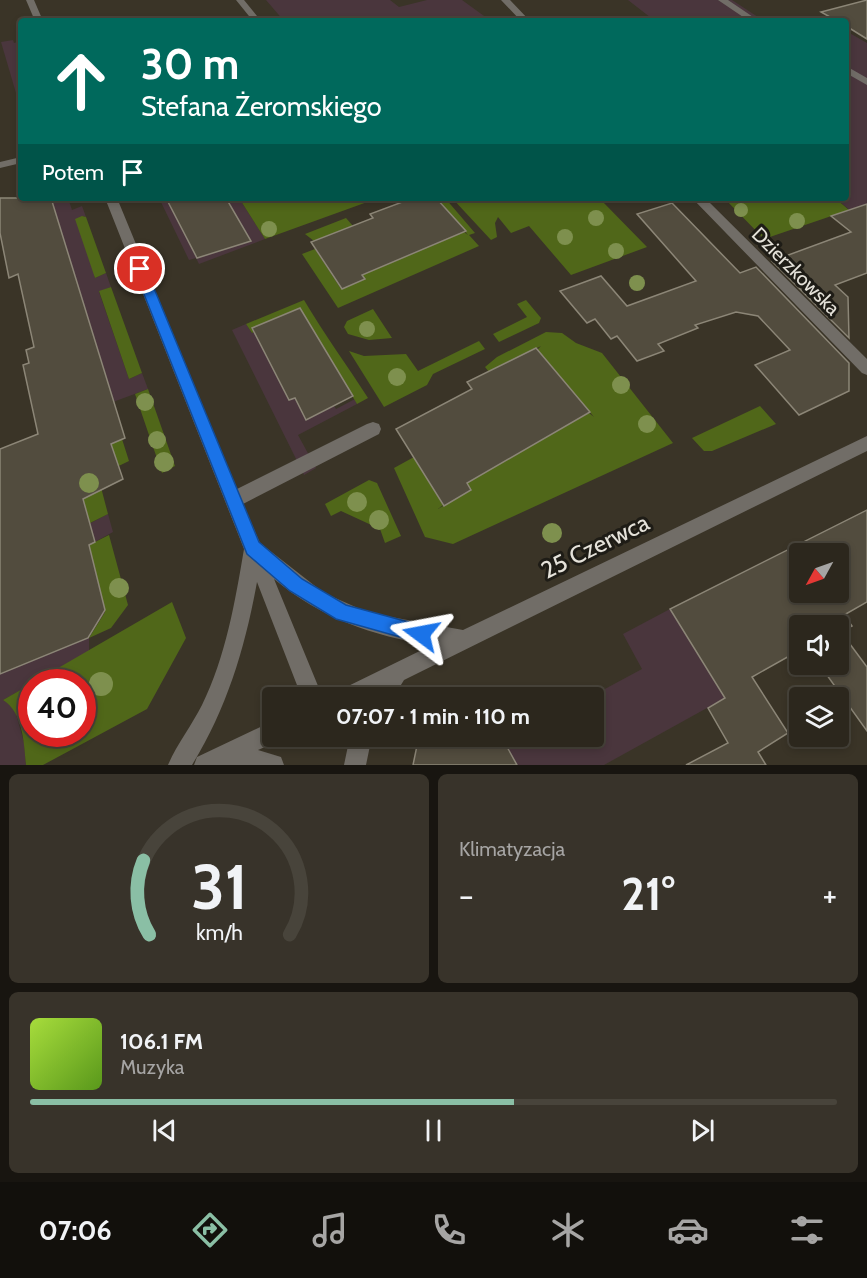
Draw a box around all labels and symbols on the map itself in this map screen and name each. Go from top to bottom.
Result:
street label: Dzierzkowska [747,222,845,320]
pin [114,243,165,294]
street label: 25 Czerwca [536,507,654,585]
north arrow [789,543,849,603]
position arrow [389,602,453,666]
speed limit sign: 40 [18,669,96,747]

